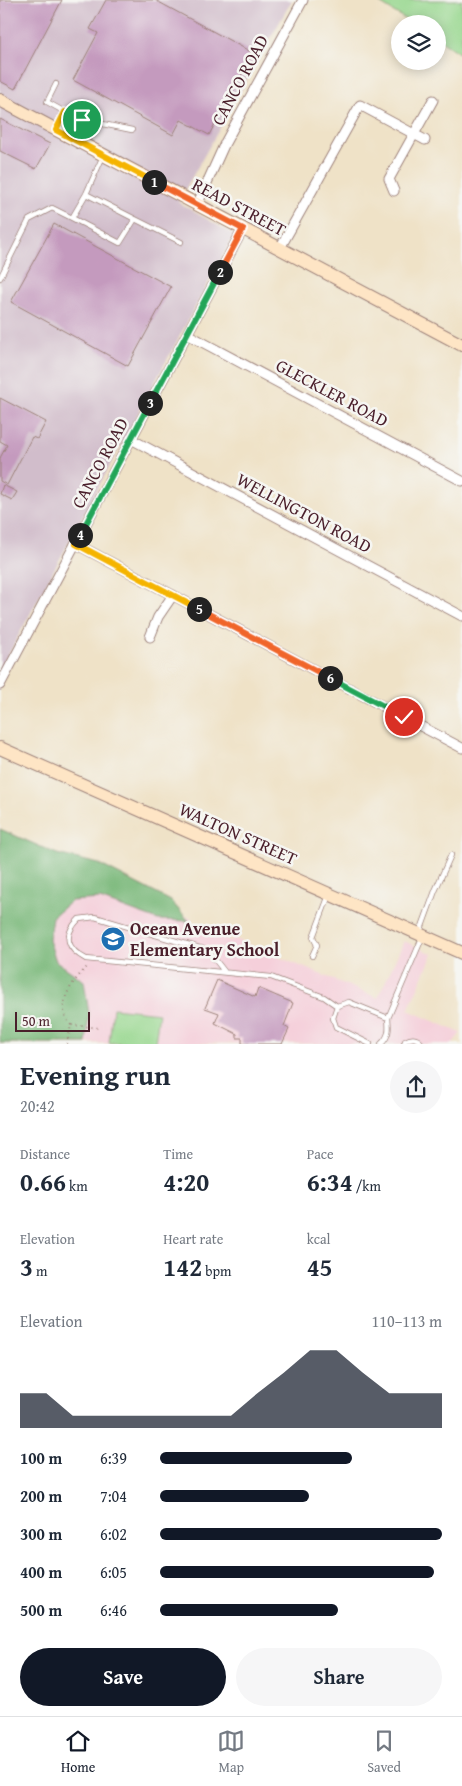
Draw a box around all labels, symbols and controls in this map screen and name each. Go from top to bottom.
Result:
map controls [391,15,446,70]
button: layers [391,15,446,70]
street label: CANCO ROAD [204,30,275,130]
pin [61,99,103,141]
icon: arrive [68,106,96,134]
pin: 1 [142,170,166,194]
street label: READ STREET [188,171,291,243]
text: 1 [151,172,158,192]
pin: 2 [208,260,232,284]
text: 2 [217,262,224,282]
street label: GLECKLER ROAD [271,352,393,434]
pin: 3 [138,390,162,416]
text: 3 [147,393,154,413]
street label: CANCO ROAD [64,413,135,513]
street label: WELLINGTON ROAD [232,466,377,560]
pin: 4 [68,522,92,548]
text: 4 [77,525,84,545]
pin: 5 [186,596,212,622]
text: 5 [196,599,203,619]
pin: 6 [318,666,342,690]
text: 6 [327,668,334,688]
pin [383,696,425,738]
icon: check [390,703,418,731]
street label: WALTON STREET [175,795,302,872]
place label: Ocean Avenue Elementary School [130,915,280,963]
school or university icon: Ocean Avenue Elementary School [100,926,126,952]
scale bar [15,1008,90,1032]
text: 50 m [22,1011,50,1031]
text: Evening run [20,1054,171,1095]
button: share [390,1061,442,1113]
text: 20:42 [20,1094,55,1118]
text: Distance [20,1144,70,1164]
text: Time [163,1144,193,1164]
text: Pace [307,1144,334,1164]
text: 0.66 [20,1164,66,1200]
text: 4:20 [163,1164,209,1200]
text: 6:34 [307,1164,353,1200]
text: km [66,1176,88,1196]
text: /km [353,1176,381,1196]
text: Elevation [20,1229,75,1249]
text: Heart rate [163,1229,223,1249]
text: kcal [307,1229,331,1249]
text: 3 [20,1249,33,1285]
text: 142 [163,1249,202,1285]
text: 45 [307,1249,333,1285]
text: m [33,1261,47,1281]
text: bpm [202,1261,232,1281]
text: Elevation [20,1309,83,1333]
text: 110–113 m [372,1309,442,1333]
text: 100 m [20,1446,62,1470]
text: 6:39 [100,1446,127,1470]
text: 200 m [20,1484,62,1508]
text: 7:04 [100,1484,127,1508]
text: 300 m [20,1522,62,1546]
text: 6:02 [100,1522,127,1546]
text: 400 m [20,1560,62,1584]
text: 6:05 [100,1560,127,1584]
text: 500 m [20,1598,62,1622]
text: 6:46 [100,1598,127,1622]
button: Save [20,1648,226,1706]
button: Share [236,1648,442,1706]
tab: Home [61,1727,95,1777]
tab: Map [217,1727,245,1777]
tab: Saved [367,1727,401,1777]

